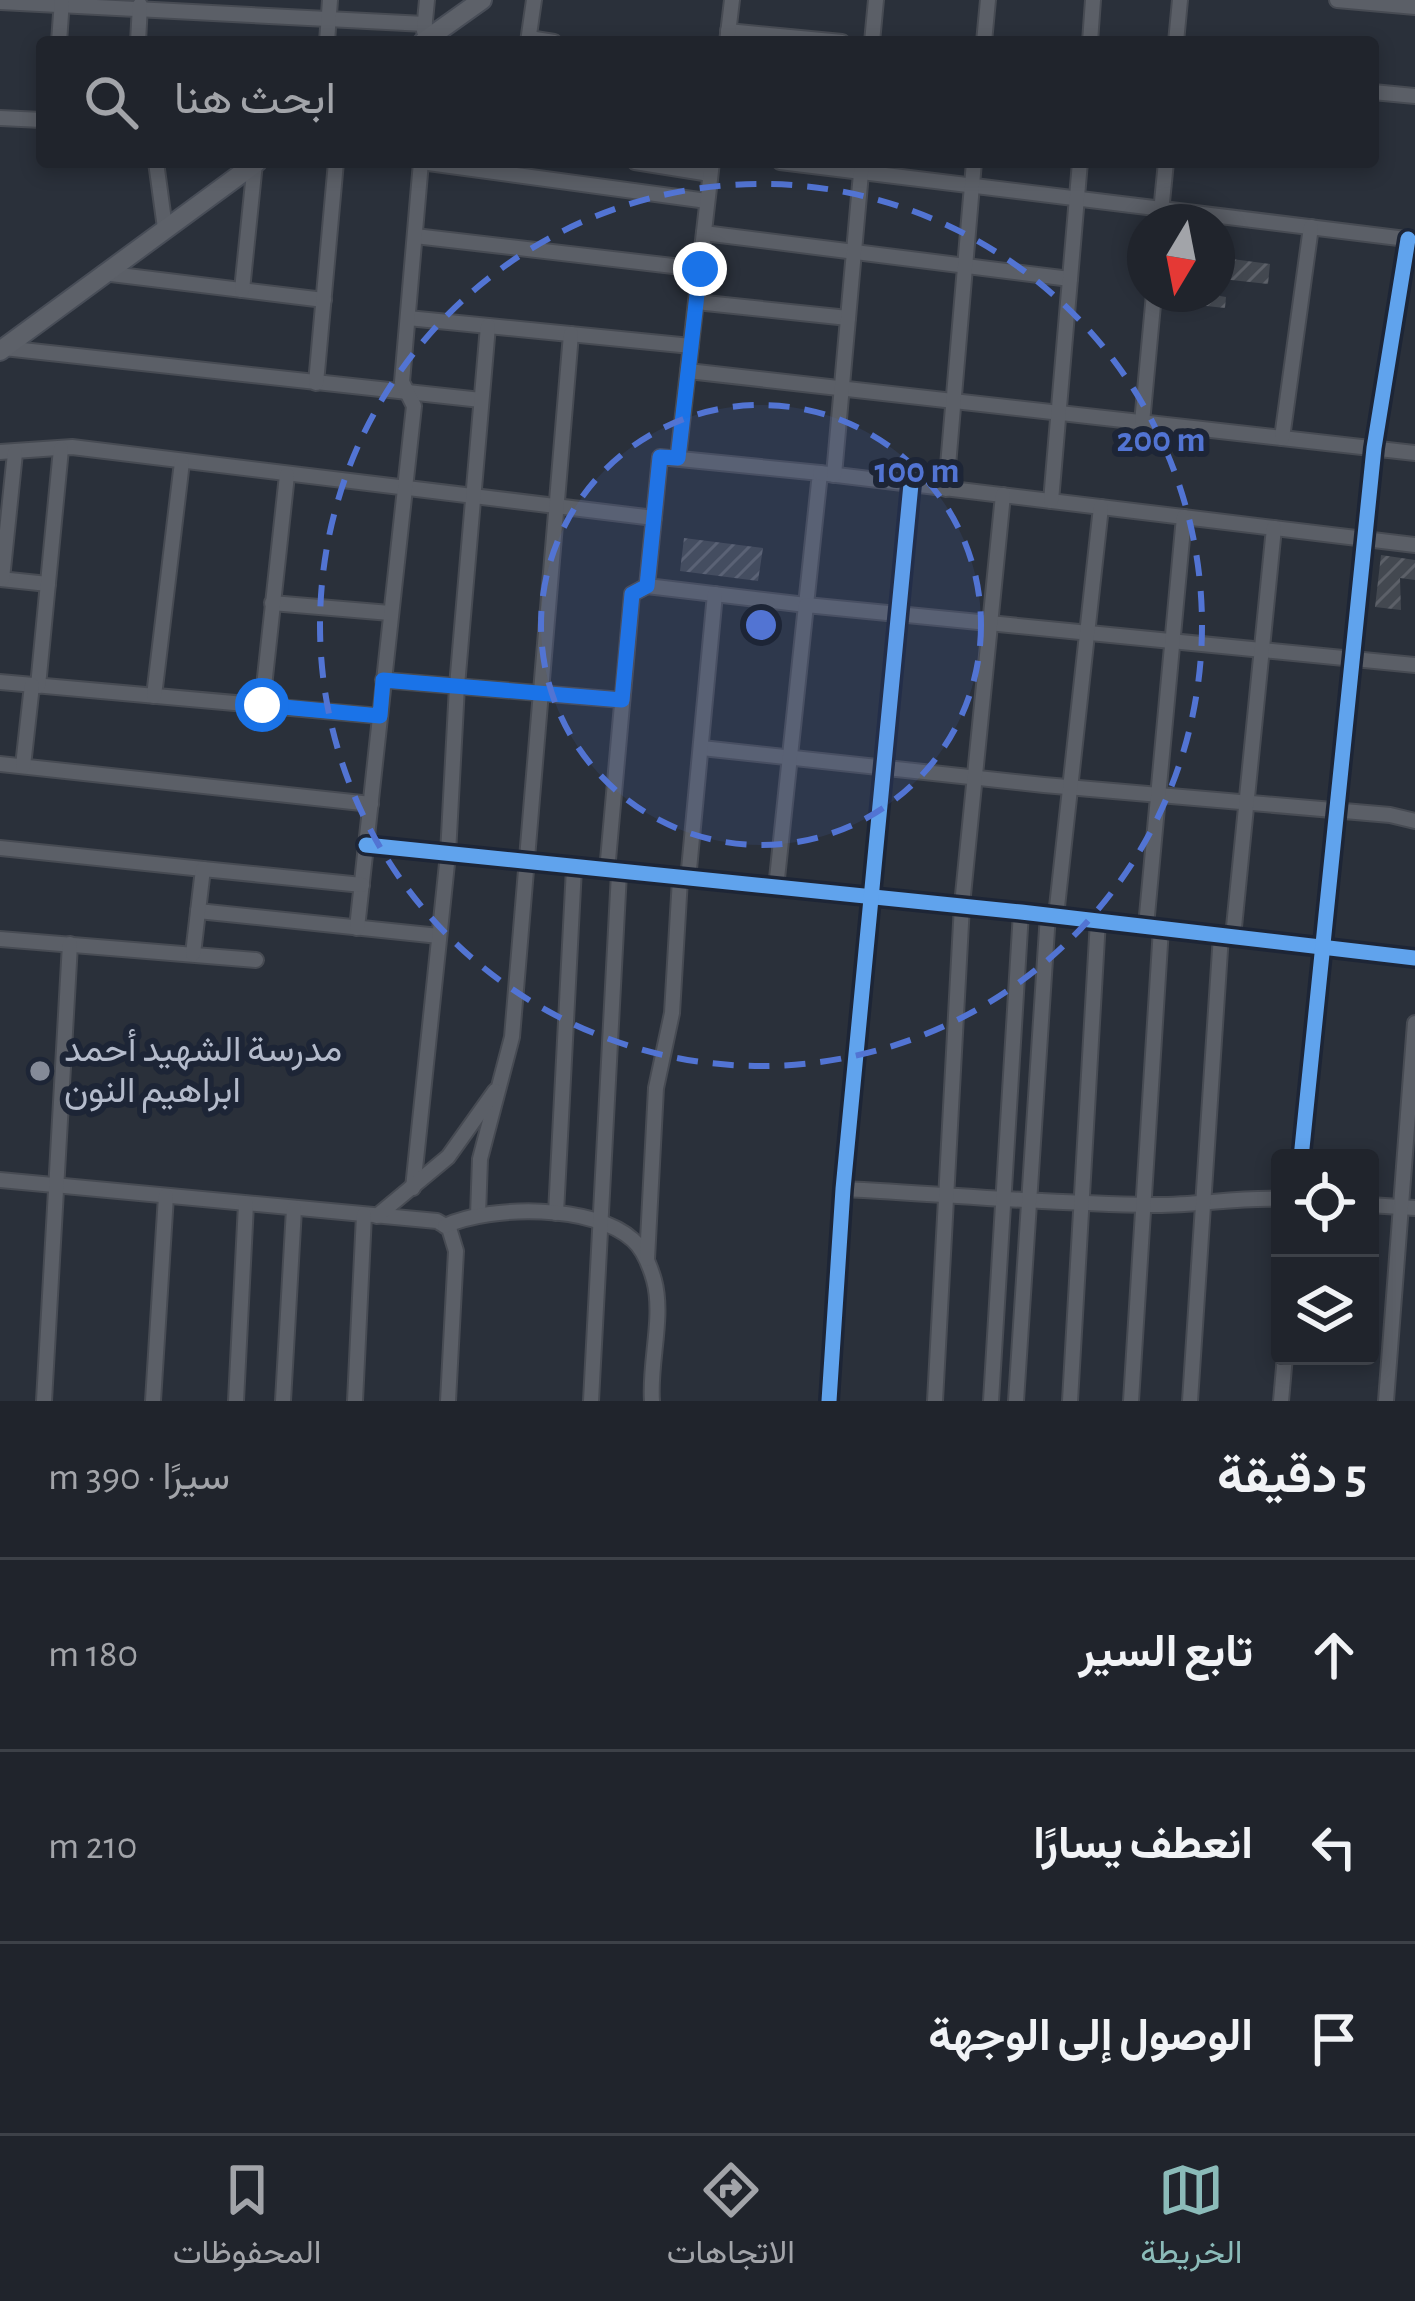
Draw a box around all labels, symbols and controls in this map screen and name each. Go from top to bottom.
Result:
search box [36,36,1379,168]
icon: search [78,69,144,135]
text: ابحث هنا [174,77,336,122]
north arrow [1127,204,1235,312]
route end [673,242,727,296]
text: 200 m [1117,422,1205,458]
text: 100 m [875,453,959,489]
centre of rings [740,604,782,646]
route start [235,678,289,732]
place label: مدرسة الشهيد أحمد ابراهيم النون [64,1029,342,1113]
marker: مدرسة الشهيد أحمد ابراهيم النون [27,1058,53,1084]
map controls [1271,1149,1379,1365]
button: locate [1271,1149,1379,1257]
button: layers [1271,1257,1379,1365]
text: 5 دقيقة [1217,1451,1367,1502]
text: سيرًا · 390 m [48,1458,230,1497]
icon: ahead [1301,1622,1367,1688]
text: تابع السير [1078,1630,1253,1675]
text: 180 m [48,1635,138,1674]
icon: left [1301,1814,1367,1880]
text: انعطف يسارًا [1033,1822,1253,1867]
text: 210 m [48,1827,137,1866]
icon: arrive [1301,2006,1367,2072]
text: الوصول إلى الوجهة [928,2014,1253,2059]
tab: المحفوظات [173,2157,321,2281]
tab: الاتجاهات [667,2157,795,2281]
tab: الخريطة [1140,2157,1242,2281]

